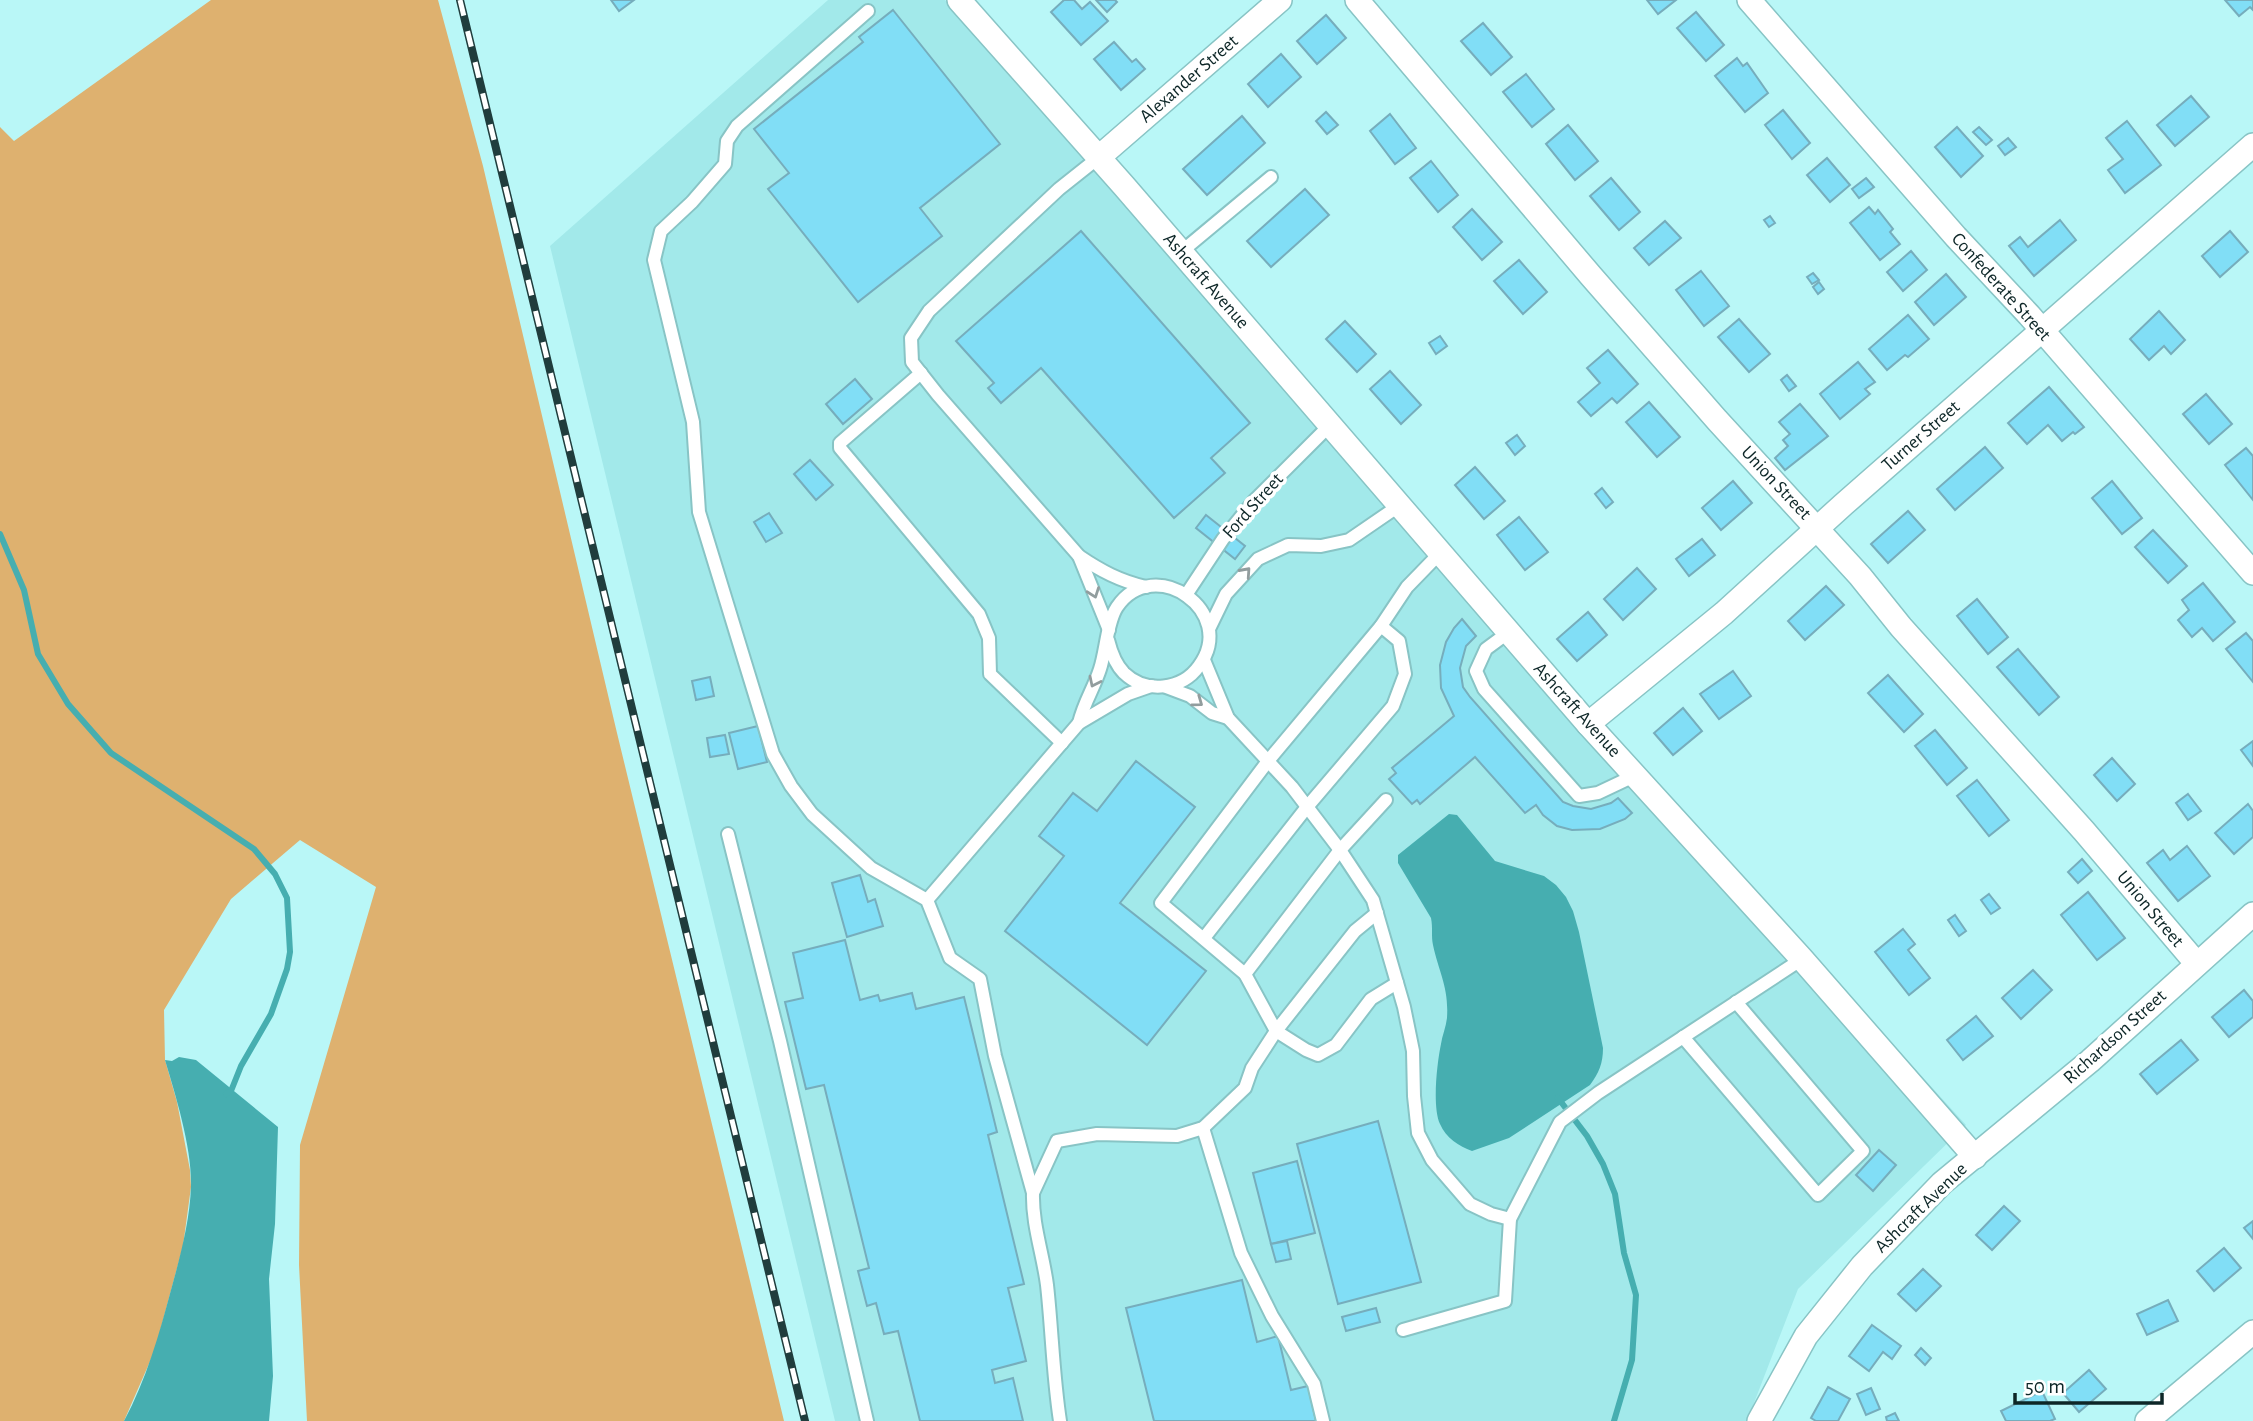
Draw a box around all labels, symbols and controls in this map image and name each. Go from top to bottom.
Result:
street label: Alexander Street [1136,31,1242,127]
street label: Ashcraft Avenue [1159,229,1253,333]
street label: Confederate Street [1948,229,2054,345]
street label: Turner Street [1879,397,1963,475]
street label: Union Street [1737,443,1815,523]
street label: Ford Street [1219,470,1287,542]
one-way arrow [1238,567,1250,580]
one-way arrow [1086,587,1100,599]
street label: Ashcraft Avenue [1530,659,1624,761]
one-way arrow [1088,675,1102,687]
one-way arrow [1190,694,1202,706]
street label: Union Street [2113,867,2187,951]
street label: Richardson Street [2060,986,2170,1088]
street label: Ashcraft Avenue [1871,1159,1971,1257]
scale bar [2015,1362,2162,1406]
text: 50 m [2025,1376,2065,1397]

